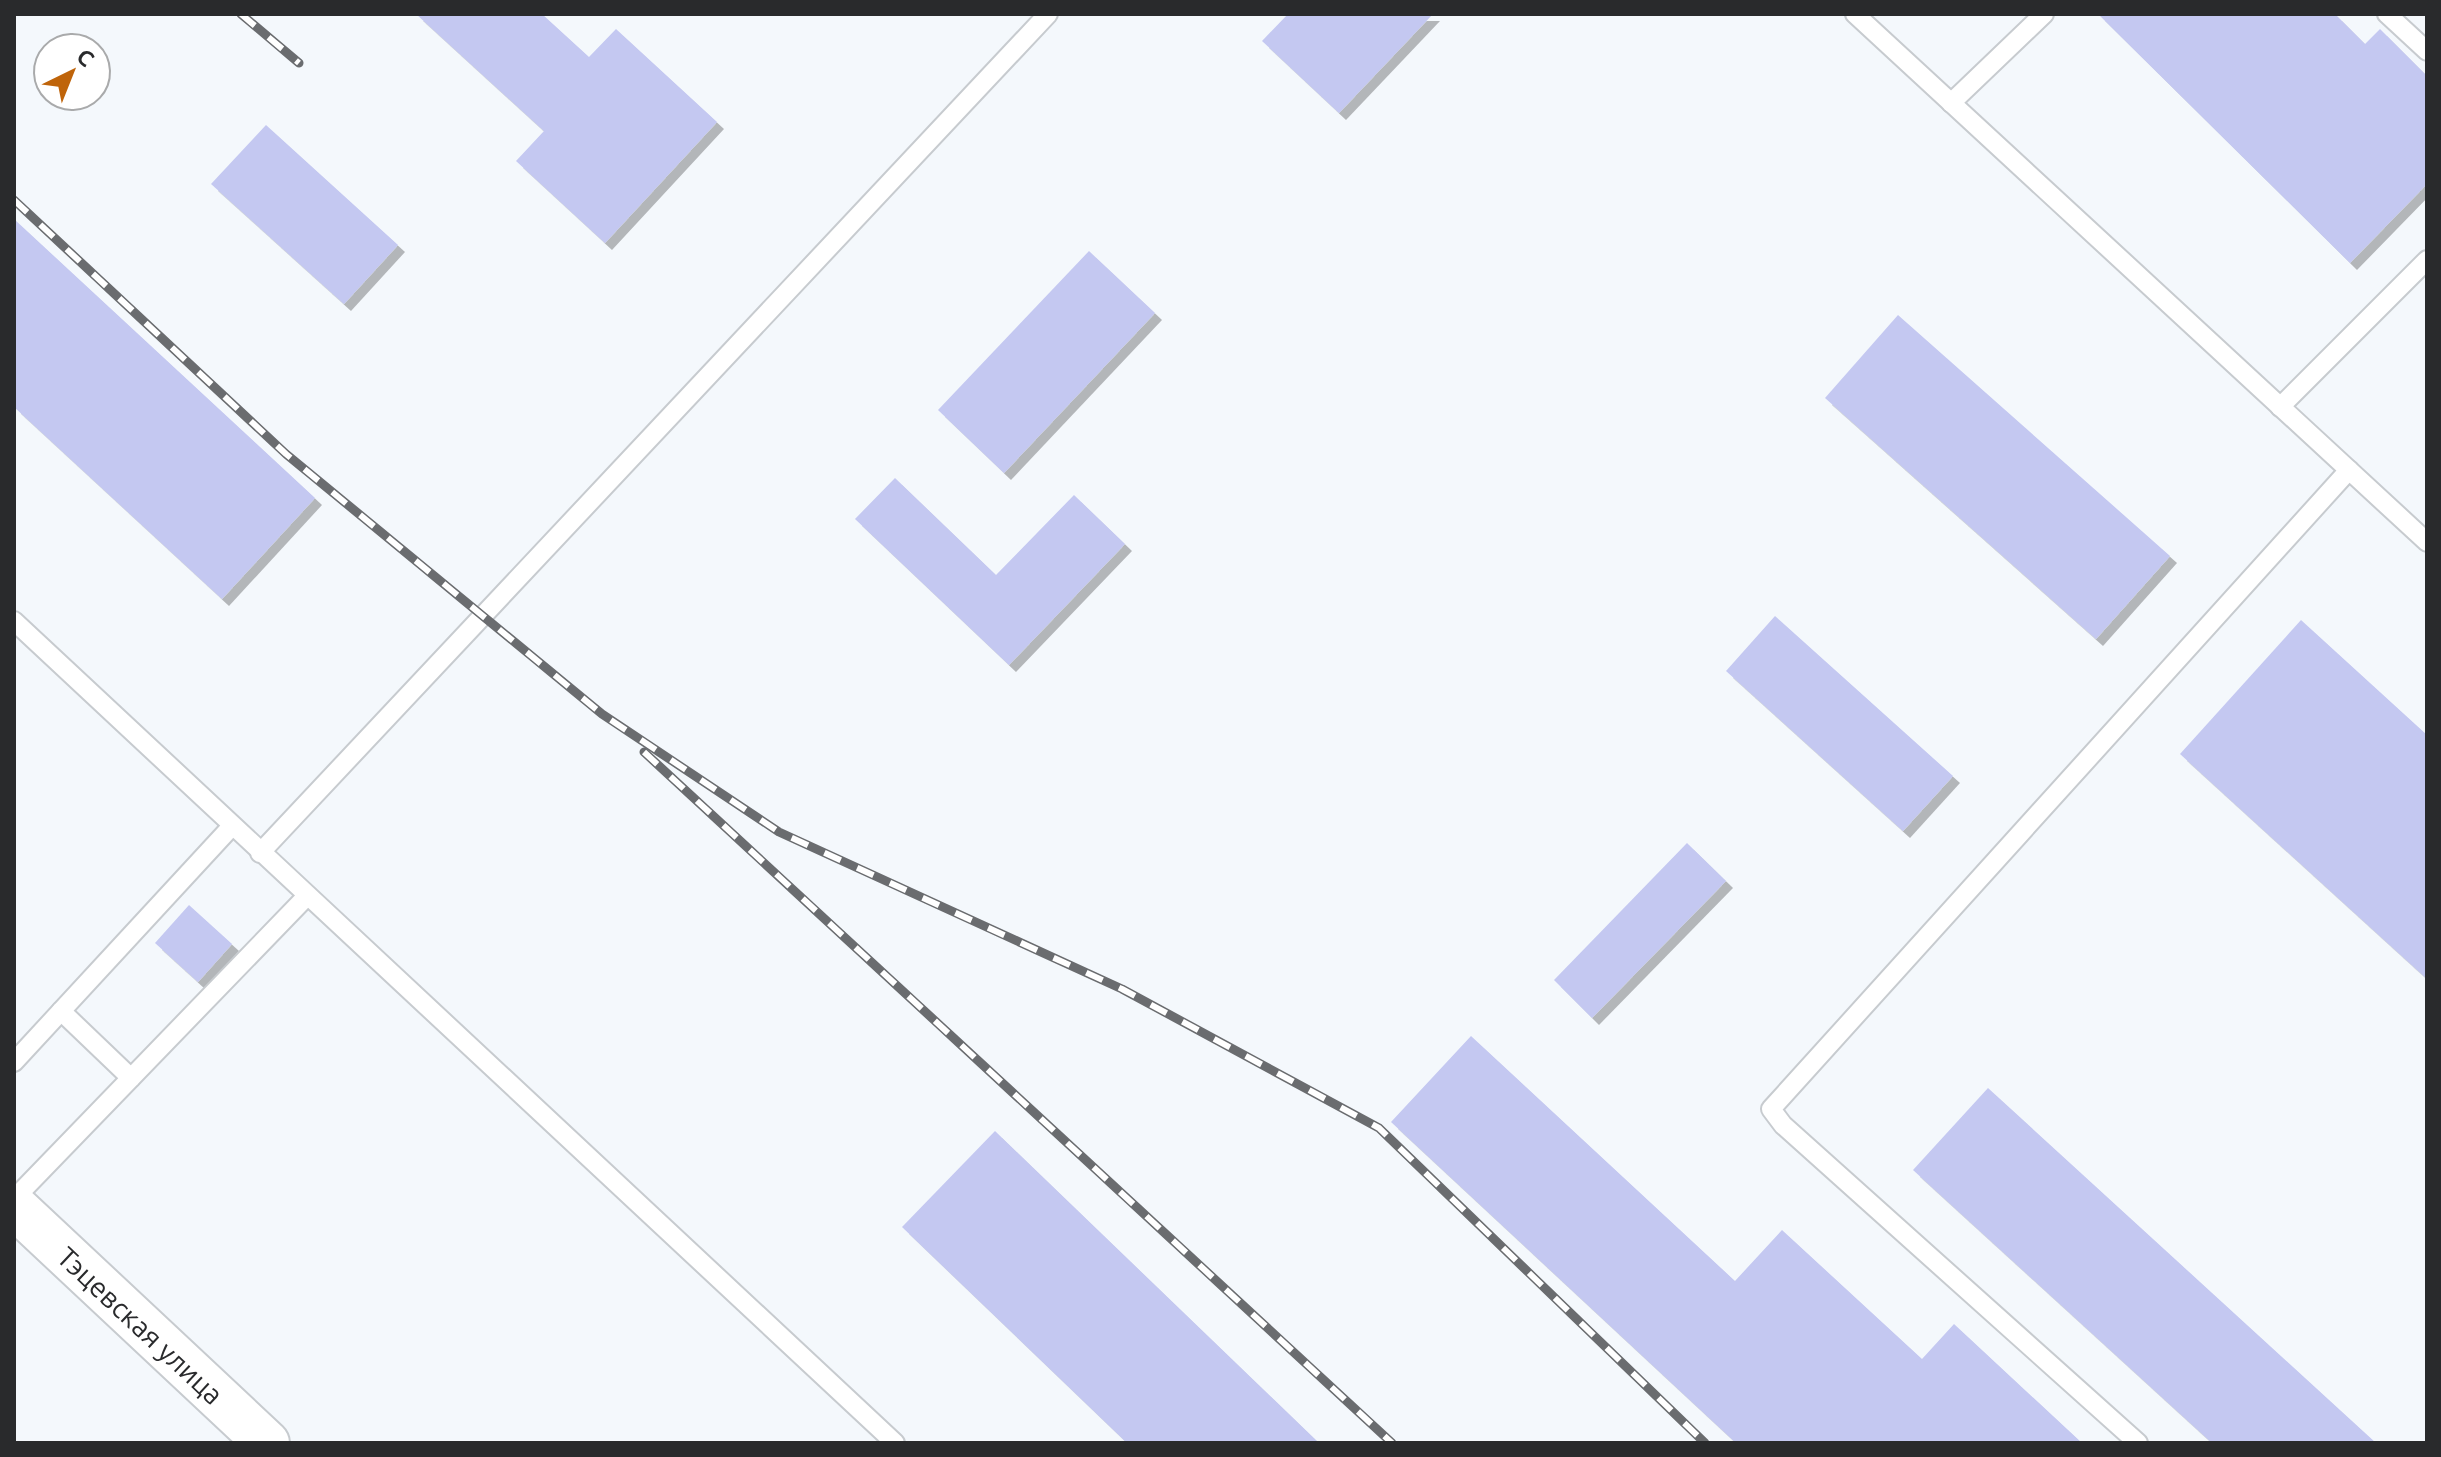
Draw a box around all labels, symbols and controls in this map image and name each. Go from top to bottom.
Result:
north arrow [32,32,112,112]
text: С [72,43,100,71]
street label: Тэцевская улица [52,1240,230,1410]

